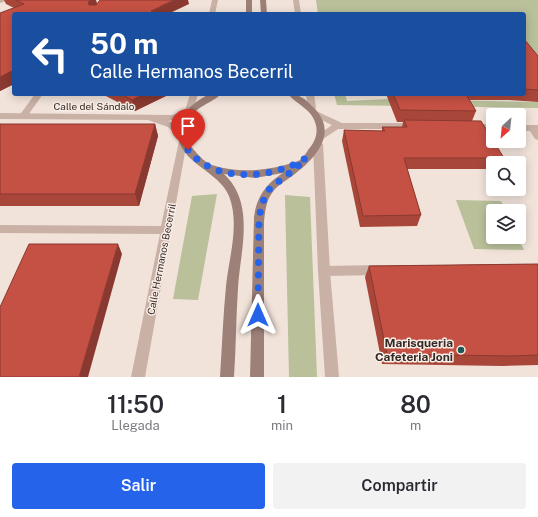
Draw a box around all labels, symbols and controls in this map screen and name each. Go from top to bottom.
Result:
text: 50 m [90,27,158,60]
icon: left [24,28,76,80]
text: Calle Hermanos Becerril [90,61,294,82]
street label: Calle del Sándalo [54,100,135,112]
north arrow [486,108,526,148]
map controls [486,108,526,244]
pin [171,109,205,150]
icon: arrive [177,115,199,137]
button: search [486,156,526,196]
street label: Calle Hermanos Becerril [144,202,178,316]
button: layers [486,204,526,244]
position arrow [237,294,279,336]
place label: Marisqueria Cafeteria Joni [375,336,453,364]
marker: Marisqueria Cafeteria Joni [456,345,466,355]
text: 11:50 [107,390,164,418]
text: 1 [277,390,287,418]
text: 80 [400,390,431,418]
text: Llegada [111,418,160,433]
text: min [271,418,293,433]
text: m [410,418,421,433]
button: Salir [12,463,265,509]
button: Compartir [273,463,526,509]

